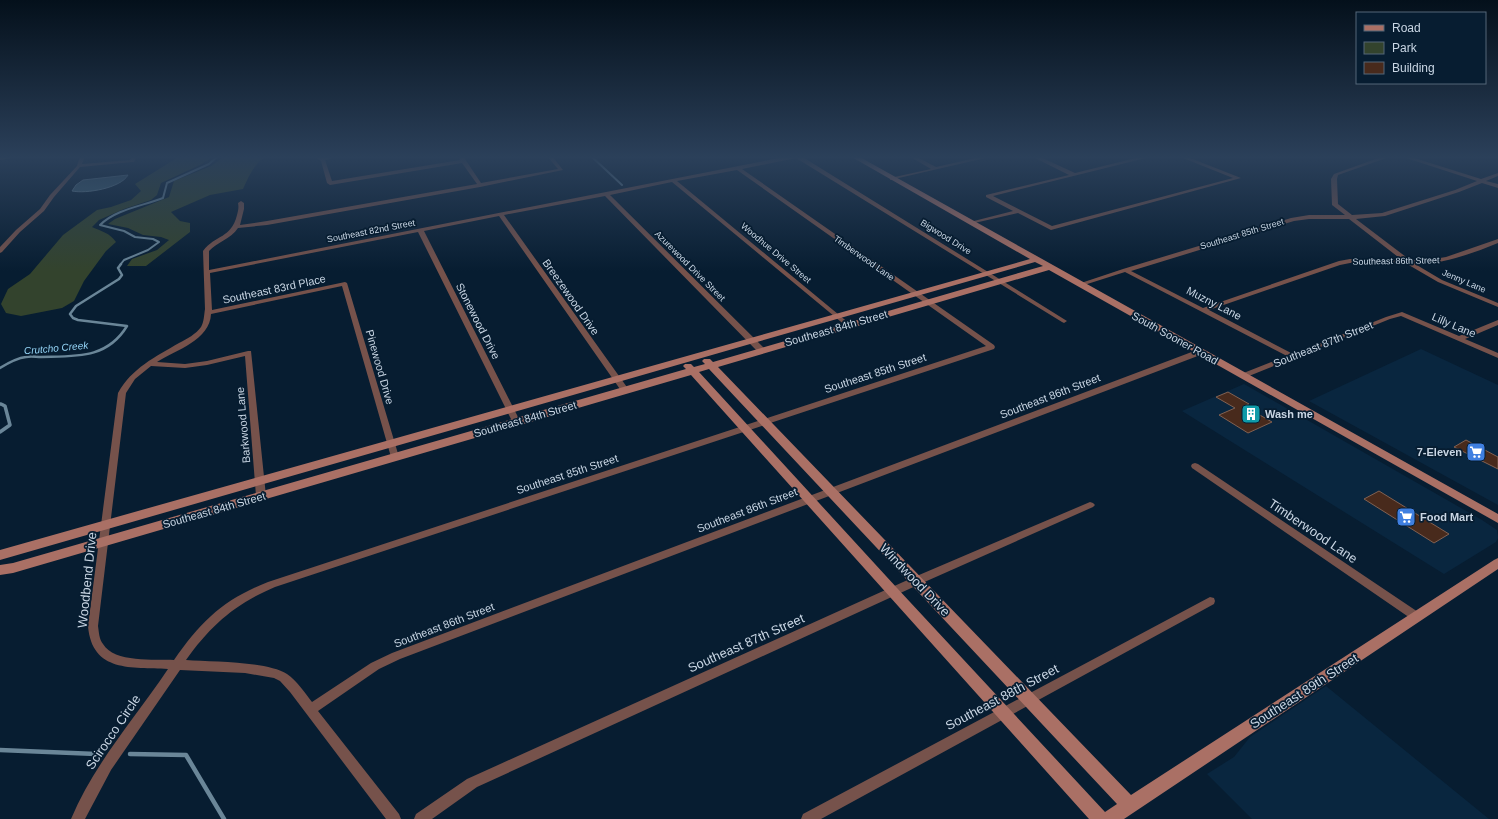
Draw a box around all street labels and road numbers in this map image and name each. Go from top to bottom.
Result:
street label: Southeast 85th Street [1199,216,1286,252]
street label: Southeast 82nd Street [326,217,416,244]
street label: Bigwood Drive [919,217,973,257]
street label: Woodhue Drive Street [739,221,813,286]
street label: Azurewood Drive Street [653,229,727,303]
street label: Timberwood Lane [832,233,896,283]
street label: Southeast 86th Street [1352,255,1440,267]
street label: Breezewood Drive [540,257,602,337]
street label: Jenny Lane [1441,267,1487,295]
street label: Southeast 83rd Place [221,272,327,306]
street label: Stonewood Drive [454,281,502,361]
street label: Muzny Lane [1185,284,1243,322]
street label: Southeast 84th Street [783,308,889,348]
street label: South Sooner Road [1130,309,1220,367]
street label: Lilly Lane [1430,310,1478,340]
street label: Southeast 87th Street [1271,319,1375,369]
street label: Pinewood Drive [364,328,396,406]
street label: Southeast 85th Street [823,351,927,395]
street label: Southeast 86th Street [998,371,1102,421]
street label: Barkwood Lane [234,386,252,464]
street label: Southeast 84th Street [472,399,578,439]
street label: Southeast 85th Street [515,452,619,496]
street label: Southeast 86th Street [695,485,799,535]
street label: Southeast 84th Street [161,490,267,530]
street label: Timberwood Lane [1266,496,1360,566]
street label: Woodbend Drive [74,531,100,629]
street label: Windwood Drive [877,541,953,619]
street label: Southeast 86th Street [392,600,496,650]
street label: Southeast 87th Street [686,610,807,675]
street label: Southeast 89th Street [1247,650,1361,732]
street label: Southeast 88th Street [943,661,1061,733]
street label: Scirocco Circle [83,692,143,772]

